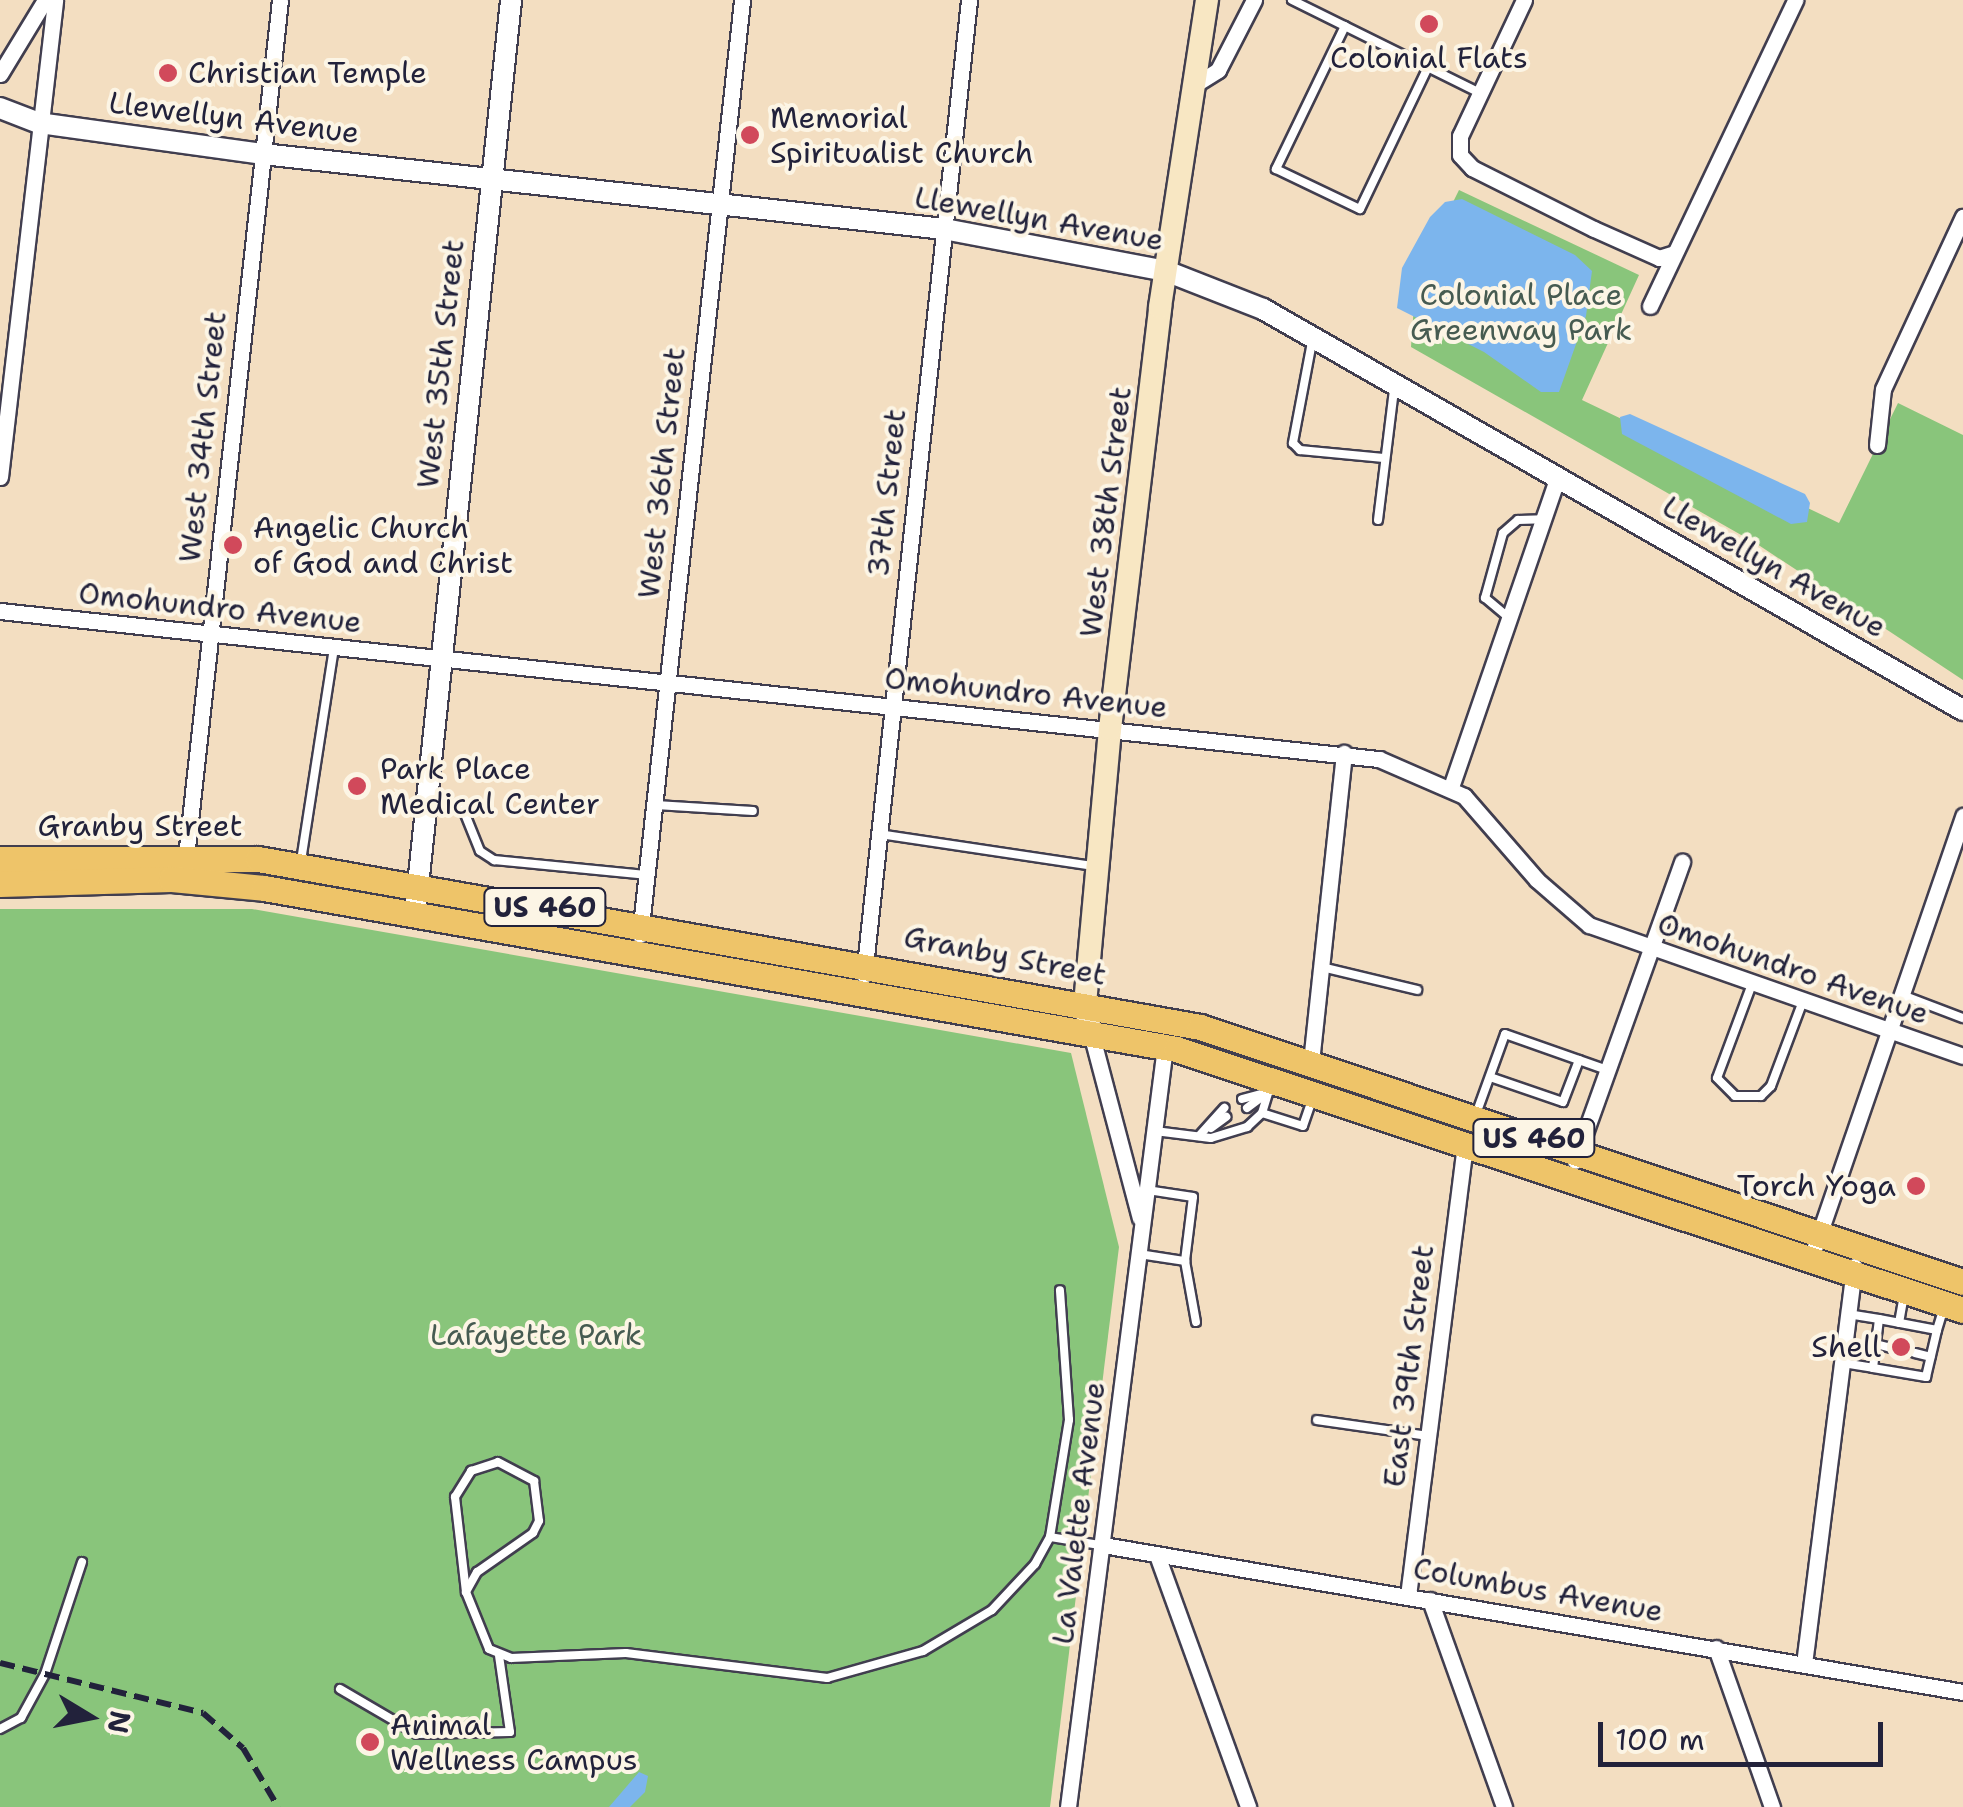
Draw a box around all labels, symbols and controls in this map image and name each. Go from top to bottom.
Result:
marker: Colonial Flats [1418,13,1440,35]
place label: Colonial Flats [1330,40,1528,76]
place label: Christian Temple [188,55,427,91]
marker: Christian Temple [157,62,179,84]
street label: Llewellyn Avenue [107,85,361,151]
place label: Memorial Spiritualist Church [770,100,1034,170]
marker: Memorial Spiritualist Church [739,124,761,146]
street label: Llewellyn Avenue [912,179,1166,259]
street label: West 35th Street [410,238,472,490]
park label: Colonial Place Greenway Park [1410,277,1632,348]
street label: West 34th Street [172,310,234,564]
street label: West 36th Street [631,346,693,600]
street label: West 38th Street [1073,385,1139,639]
street label: 37th Street [860,407,914,579]
street label: Llewellyn Avenue [1656,488,1892,646]
place label: Angelic Church of God and Christ [253,510,513,580]
marker: Angelic Church of God and Christ [222,534,244,556]
street label: Omohundro Avenue [77,575,363,641]
street label: Omohundro Avenue [883,660,1169,726]
place label: Park Place Medical Center [380,751,600,822]
marker: Park Place Medical Center [344,773,370,799]
street label: Granby Street [37,808,243,844]
road number: US 460 [482,884,608,930]
street label: Omohundro Avenue [1653,906,1933,1032]
street label: Granby Street [901,919,1109,993]
road number: US 460 [1472,1115,1596,1161]
place label: Torch Yoga [1737,1168,1896,1204]
marker: Torch Yoga [1905,1175,1927,1197]
street label: East 39th Street [1376,1243,1442,1489]
park label: Lafayette Park [430,1317,642,1353]
place label: Shell [1811,1329,1881,1365]
marker: Shell [1890,1336,1912,1358]
street label: La Valette Avenue [1045,1380,1113,1646]
street label: Columbus Avenue [1410,1550,1666,1630]
north arrow [40,1667,140,1767]
scale bar [1603,1702,1888,1764]
place label: Animal Wellness Campus [390,1707,638,1778]
text: N [99,1708,140,1736]
text: 100 m [1615,1719,1705,1760]
marker: Animal Wellness Campus [359,1731,381,1753]

